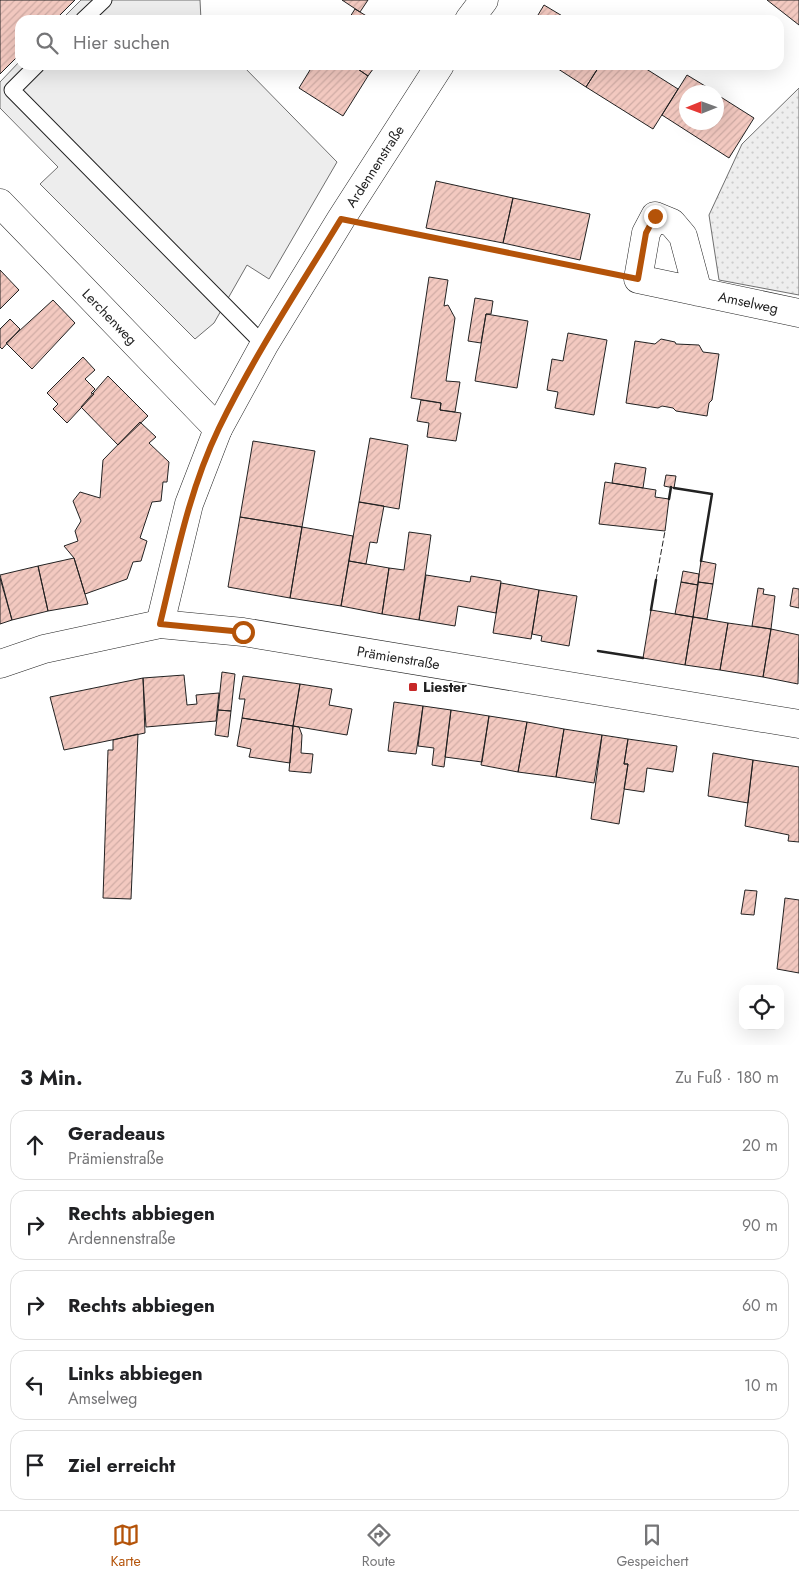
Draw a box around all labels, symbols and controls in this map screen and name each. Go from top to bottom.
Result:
search box [15,15,784,70]
icon: search [33,29,61,57]
text: Hier suchen [73,29,170,56]
north arrow [679,85,724,130]
street label: Ardennenstraße [341,121,409,211]
route end [644,205,667,228]
street label: Lerchenweg [78,284,142,349]
street label: Amselweg [716,286,780,318]
route start [232,621,255,644]
street label: Prämienstraße [355,641,441,674]
place label: Liester [423,677,467,697]
marker: Liester [407,681,419,693]
map controls [739,985,784,1030]
button: locate [739,985,784,1030]
text: 3 Min. [20,1063,83,1093]
text: Zu Fuß · 180 m [675,1066,779,1089]
text: Geradeaus [68,1120,165,1147]
icon: ahead [21,1131,49,1159]
text: 20 m [742,1134,778,1157]
text: Prämienstraße [68,1147,164,1170]
text: Rechts abbiegen [68,1200,215,1227]
icon: right [21,1211,49,1239]
text: 90 m [742,1214,778,1237]
text: Ardennenstraße [68,1227,176,1250]
icon: right [21,1291,49,1319]
text: Rechts abbiegen [68,1292,215,1319]
text: 60 m [742,1294,778,1317]
text: Links abbiegen [68,1360,203,1387]
icon: left [21,1371,49,1399]
text: 10 m [744,1374,778,1397]
text: Amselweg [68,1387,137,1410]
icon: arrive [21,1451,49,1479]
text: Ziel erreicht [68,1452,175,1479]
tab: Karte [111,1521,141,1571]
tab: Route [362,1521,395,1571]
tab: Gespeichert [616,1521,688,1571]

